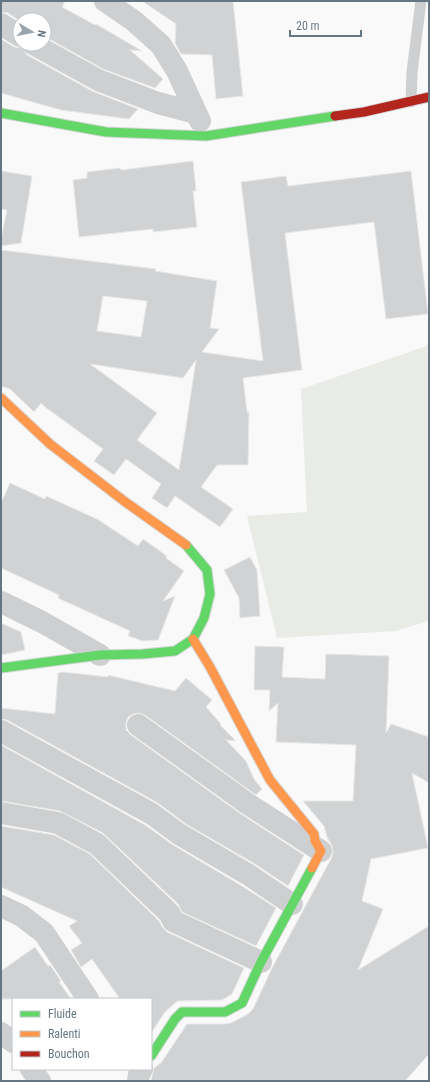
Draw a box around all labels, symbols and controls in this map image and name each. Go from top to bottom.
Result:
north arrow [12,12,52,52]
scale bar [290,12,361,38]
text: 20 m [296,19,320,33]
text: N [34,29,48,38]
legend [12,998,152,1070]
text: Fluide [48,1007,77,1021]
text: Ralenti [48,1027,81,1041]
text: Bouchon [48,1047,90,1061]

